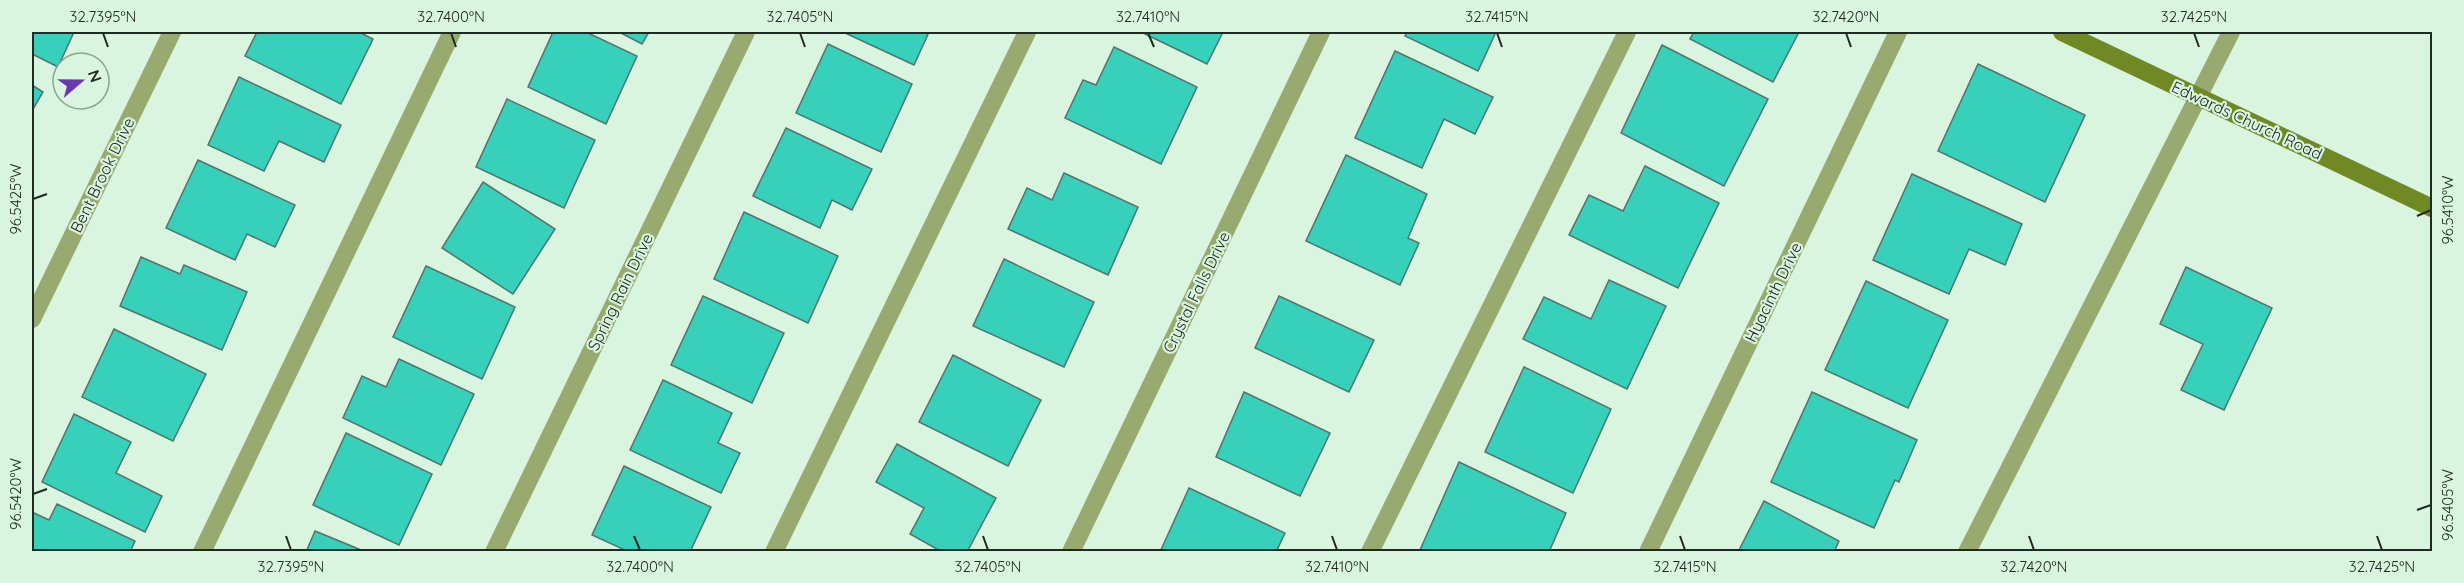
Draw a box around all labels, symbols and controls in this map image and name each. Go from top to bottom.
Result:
text: 32.7395°N [70,7,136,26]
text: 32.7400°N [417,7,485,26]
text: 32.7405°N [767,7,833,26]
text: 32.7410°N [1116,7,1180,26]
text: 32.7415°N [1465,7,1529,26]
text: 32.7420°N [1812,7,1880,26]
text: 32.7425°N [2161,7,2227,26]
north arrow [51,51,111,111]
text: N [84,67,107,85]
street label: Edwards Church Road [2169,76,2325,164]
street label: Bent Brook Drive [66,114,138,236]
text: 96.5425°W [6,163,25,235]
text: 96.5410°W [2438,175,2457,245]
street label: Crystal Falls Drive [1158,228,1234,356]
street label: Spring Rain Drive [583,230,657,354]
street label: Hyacinth Drive [1740,239,1806,345]
text: 96.5420°W [6,458,25,530]
text: 96.5405°W [2438,469,2457,541]
text: 32.7395°N [258,557,324,576]
text: 32.7400°N [606,557,674,576]
text: 32.7405°N [955,557,1021,576]
text: 32.7410°N [1305,557,1369,576]
text: 32.7415°N [1653,557,1717,576]
text: 32.7420°N [2000,557,2068,576]
text: 32.7425°N [2349,557,2415,576]

